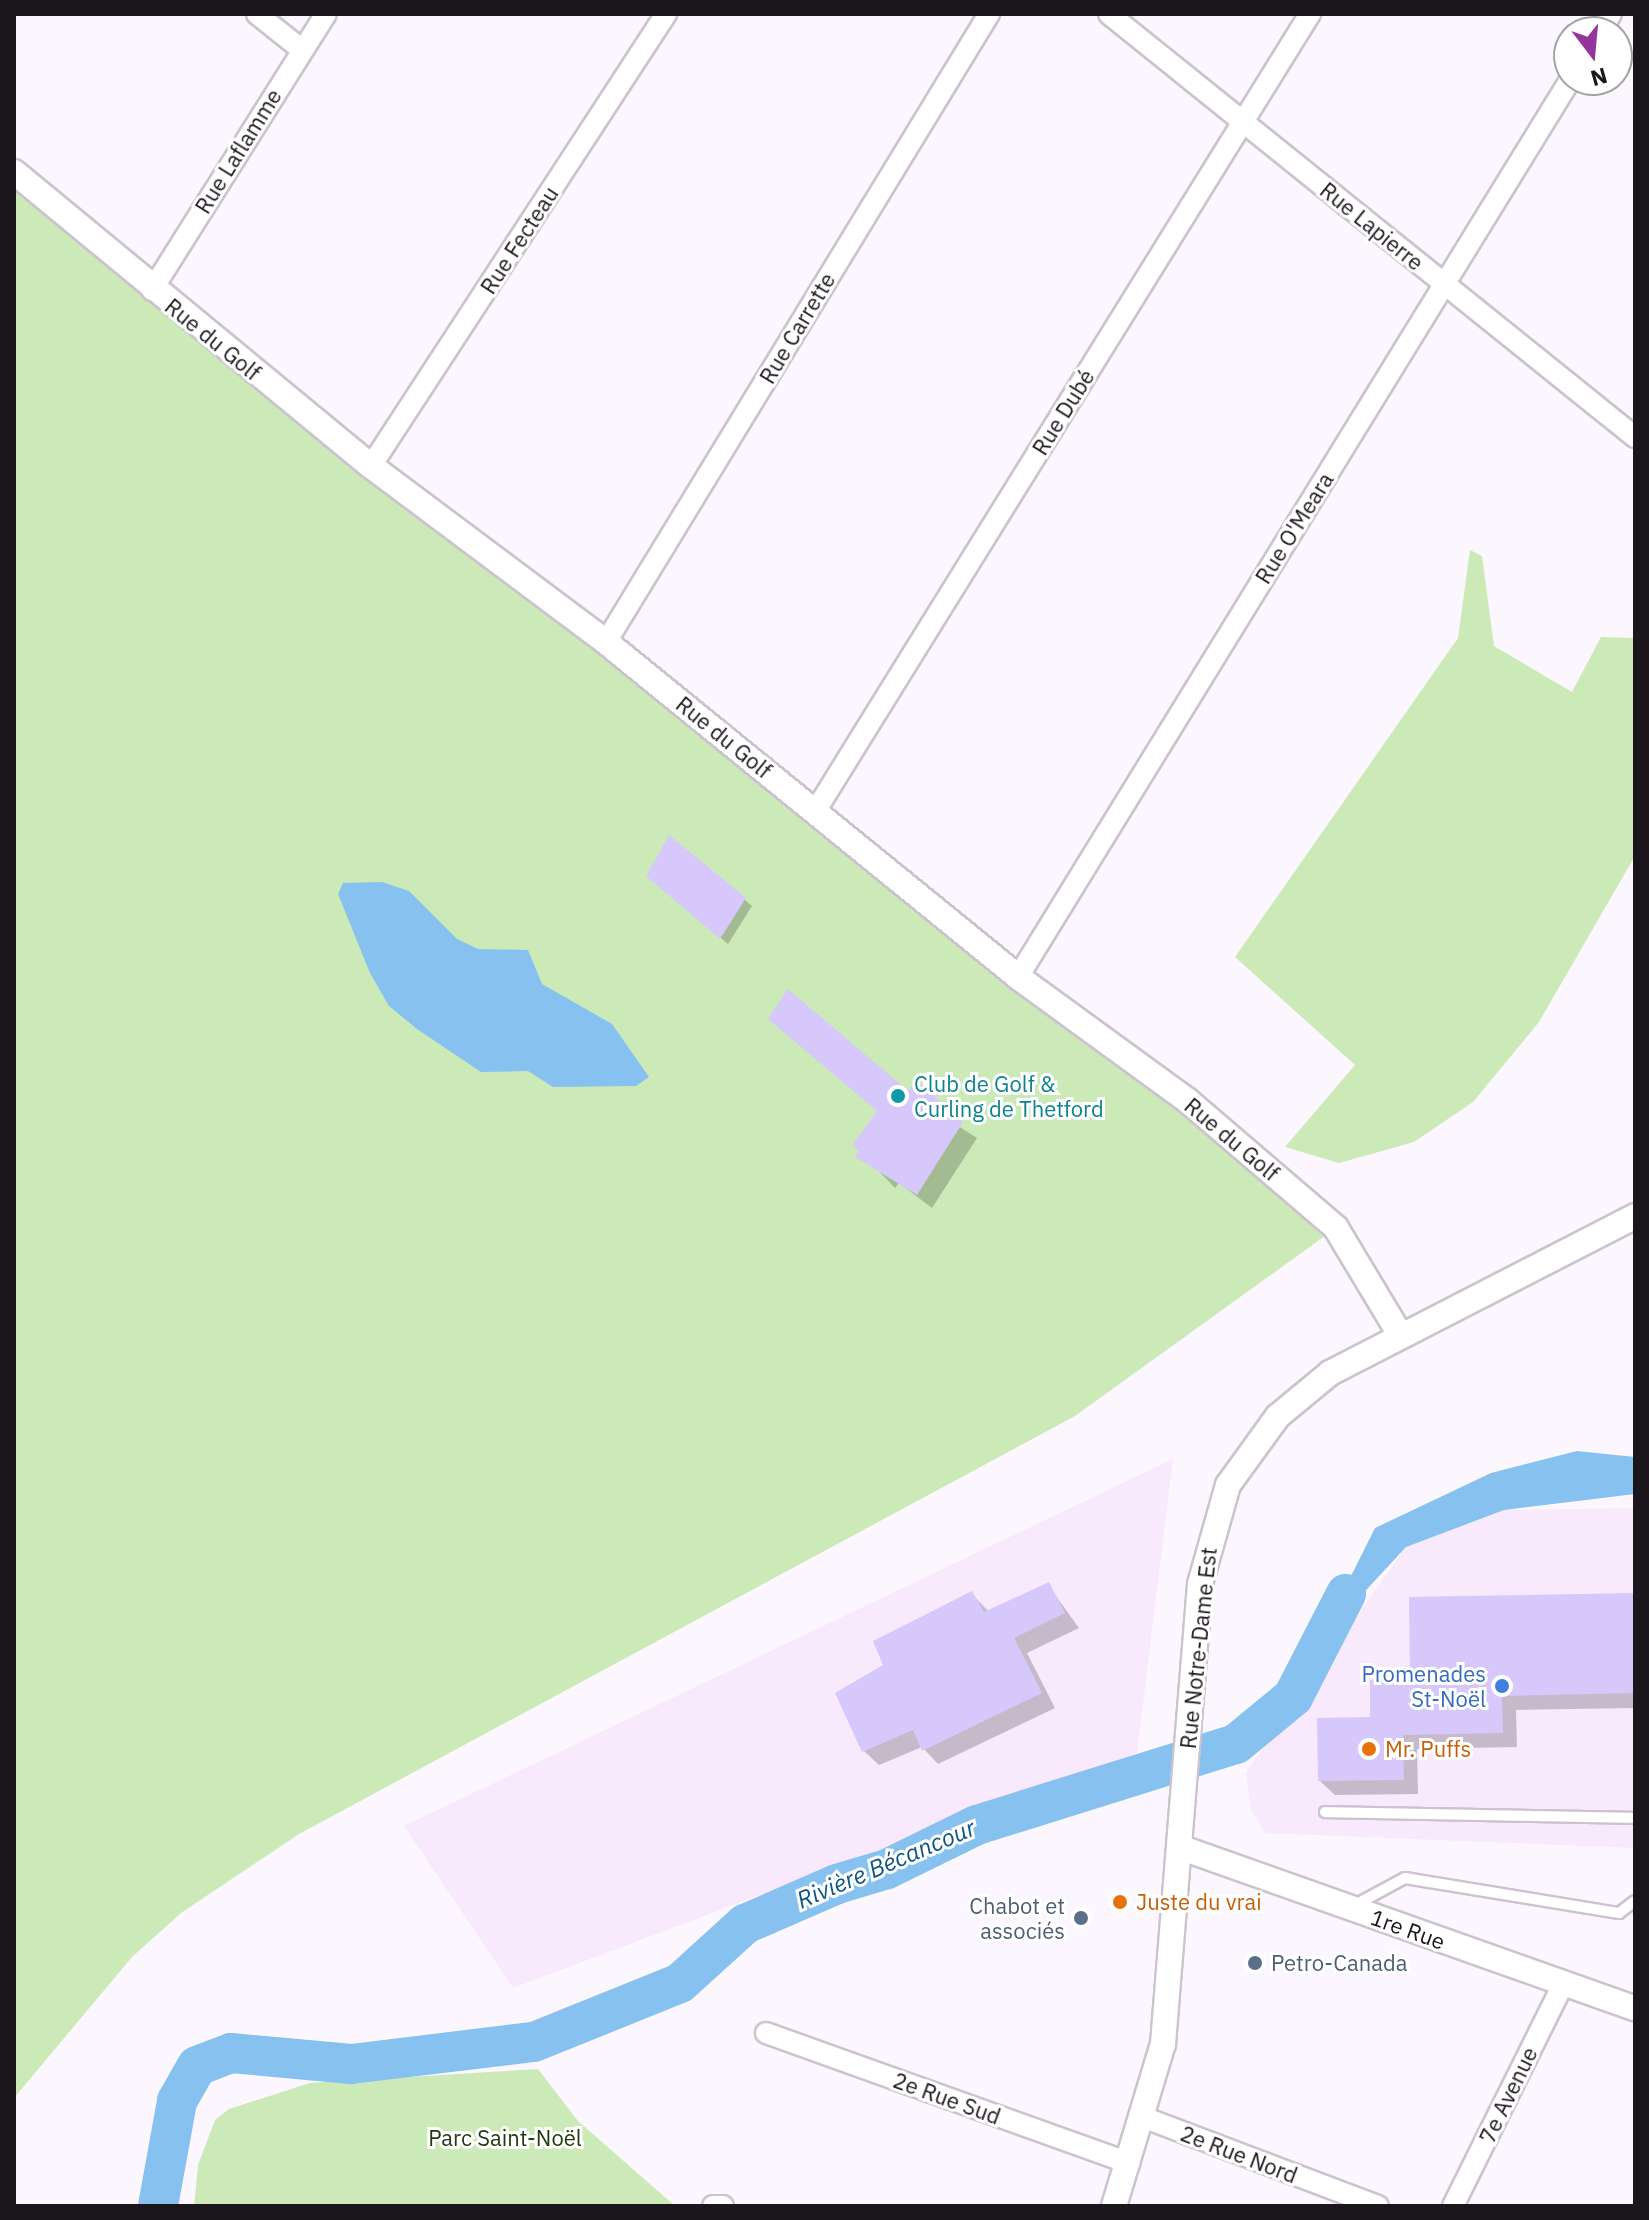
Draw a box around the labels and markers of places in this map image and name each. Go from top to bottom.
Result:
place label: Club de Golf & Curling de Thetford [914,1070,1104,1122]
marker: Club de Golf & Curling de Thetford [889,1087,907,1105]
place label: Promenades St-Noël [1362,1660,1486,1712]
marker: Promenades St-Noël [1493,1677,1511,1695]
place label: Mr. Puffs [1385,1736,1471,1762]
marker: Mr. Puffs [1360,1740,1378,1758]
place label: Juste du vrai [1136,1889,1262,1915]
place label: Chabot et associés [969,1892,1065,1944]
marker: Juste du vrai [1111,1893,1129,1911]
marker: Chabot et associés [1072,1909,1090,1927]
place label: Petro-Canada [1271,1950,1407,1976]
marker: Petro-Canada [1246,1954,1264,1972]

